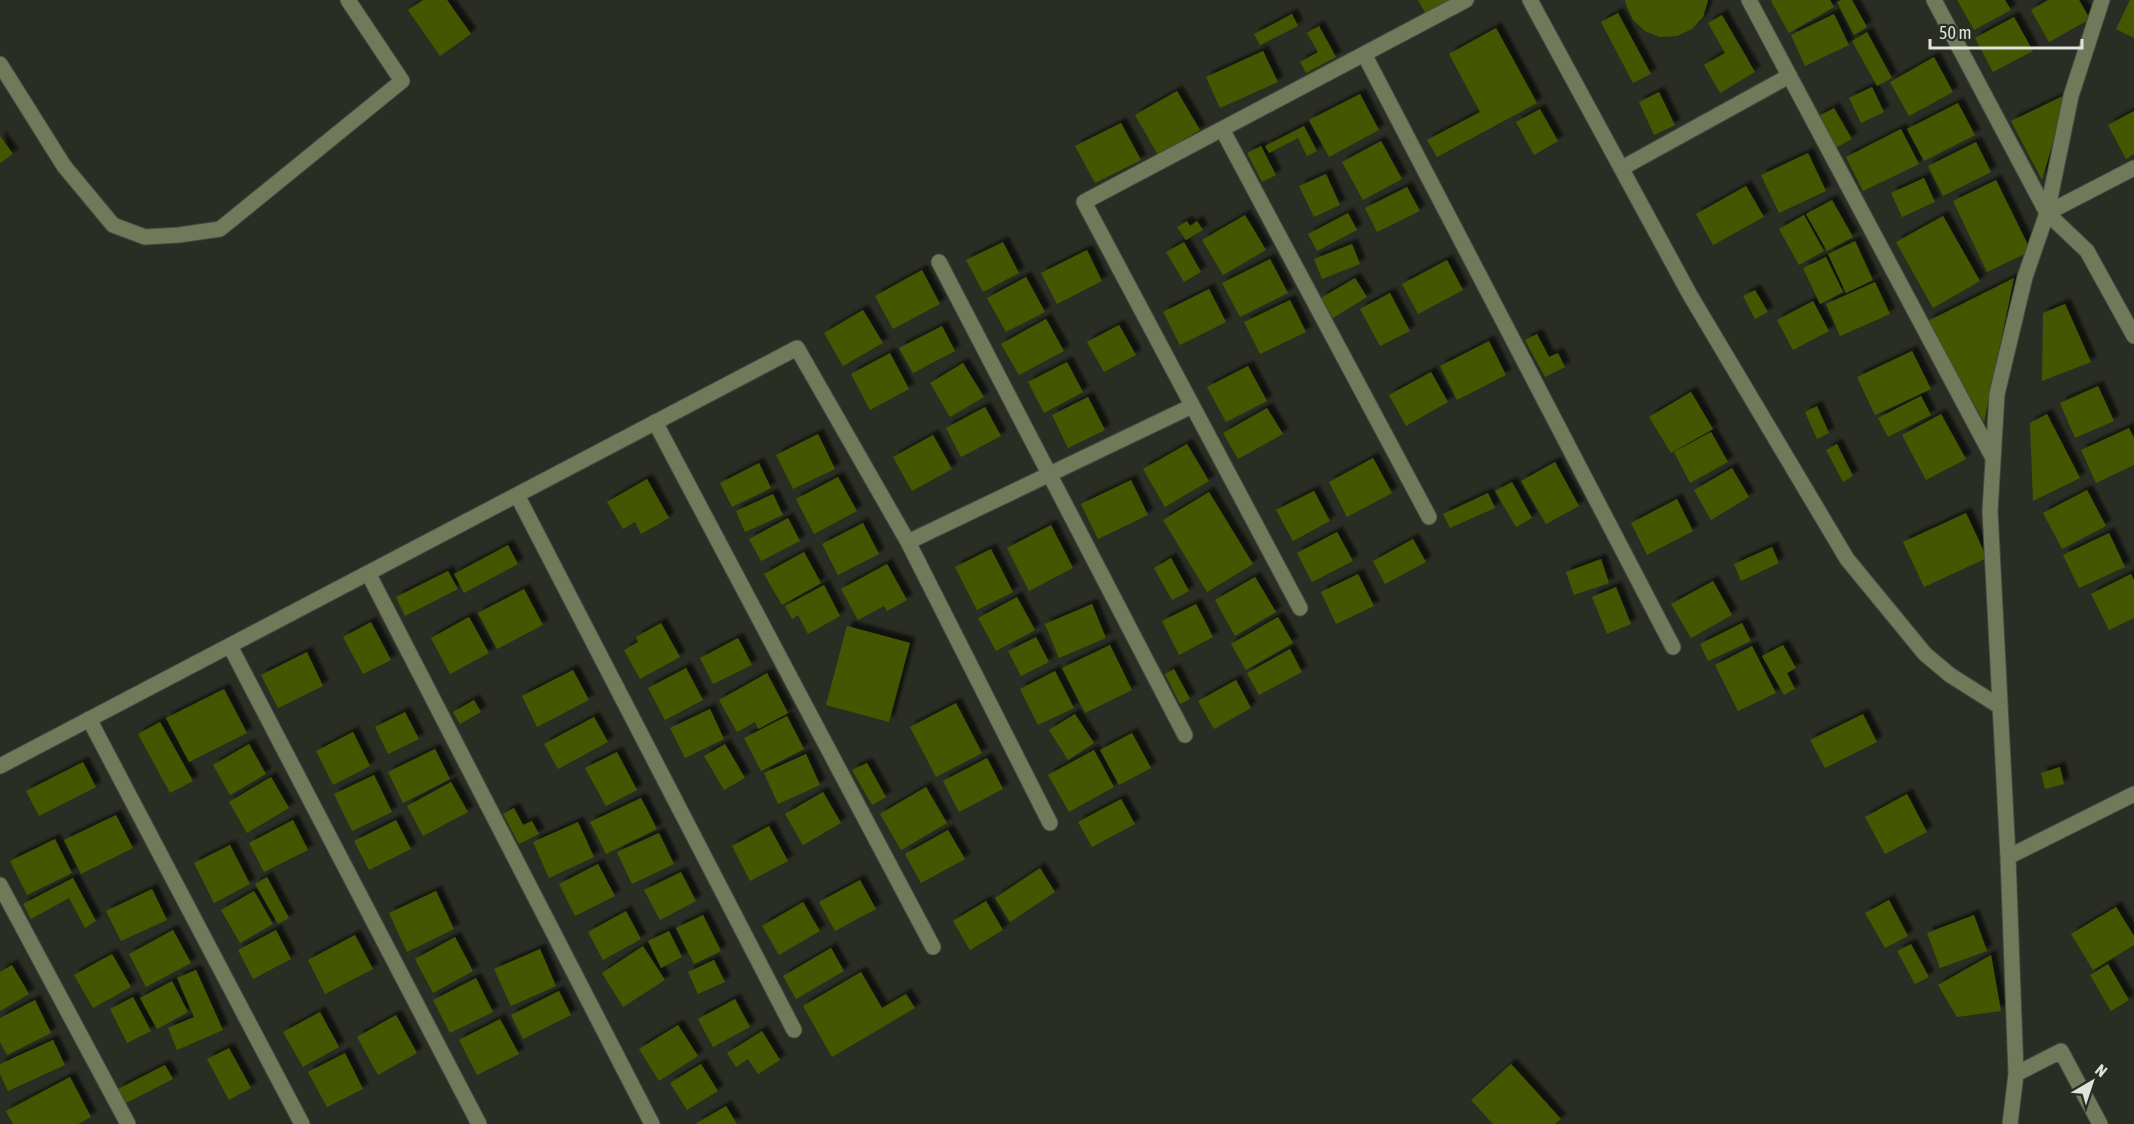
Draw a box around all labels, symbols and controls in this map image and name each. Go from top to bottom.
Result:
scale bar [1930,12,2082,50]
text: 50 m [1939,22,1971,43]
north arrow [2062,1052,2122,1112]
text: N [2092,1060,2111,1080]

